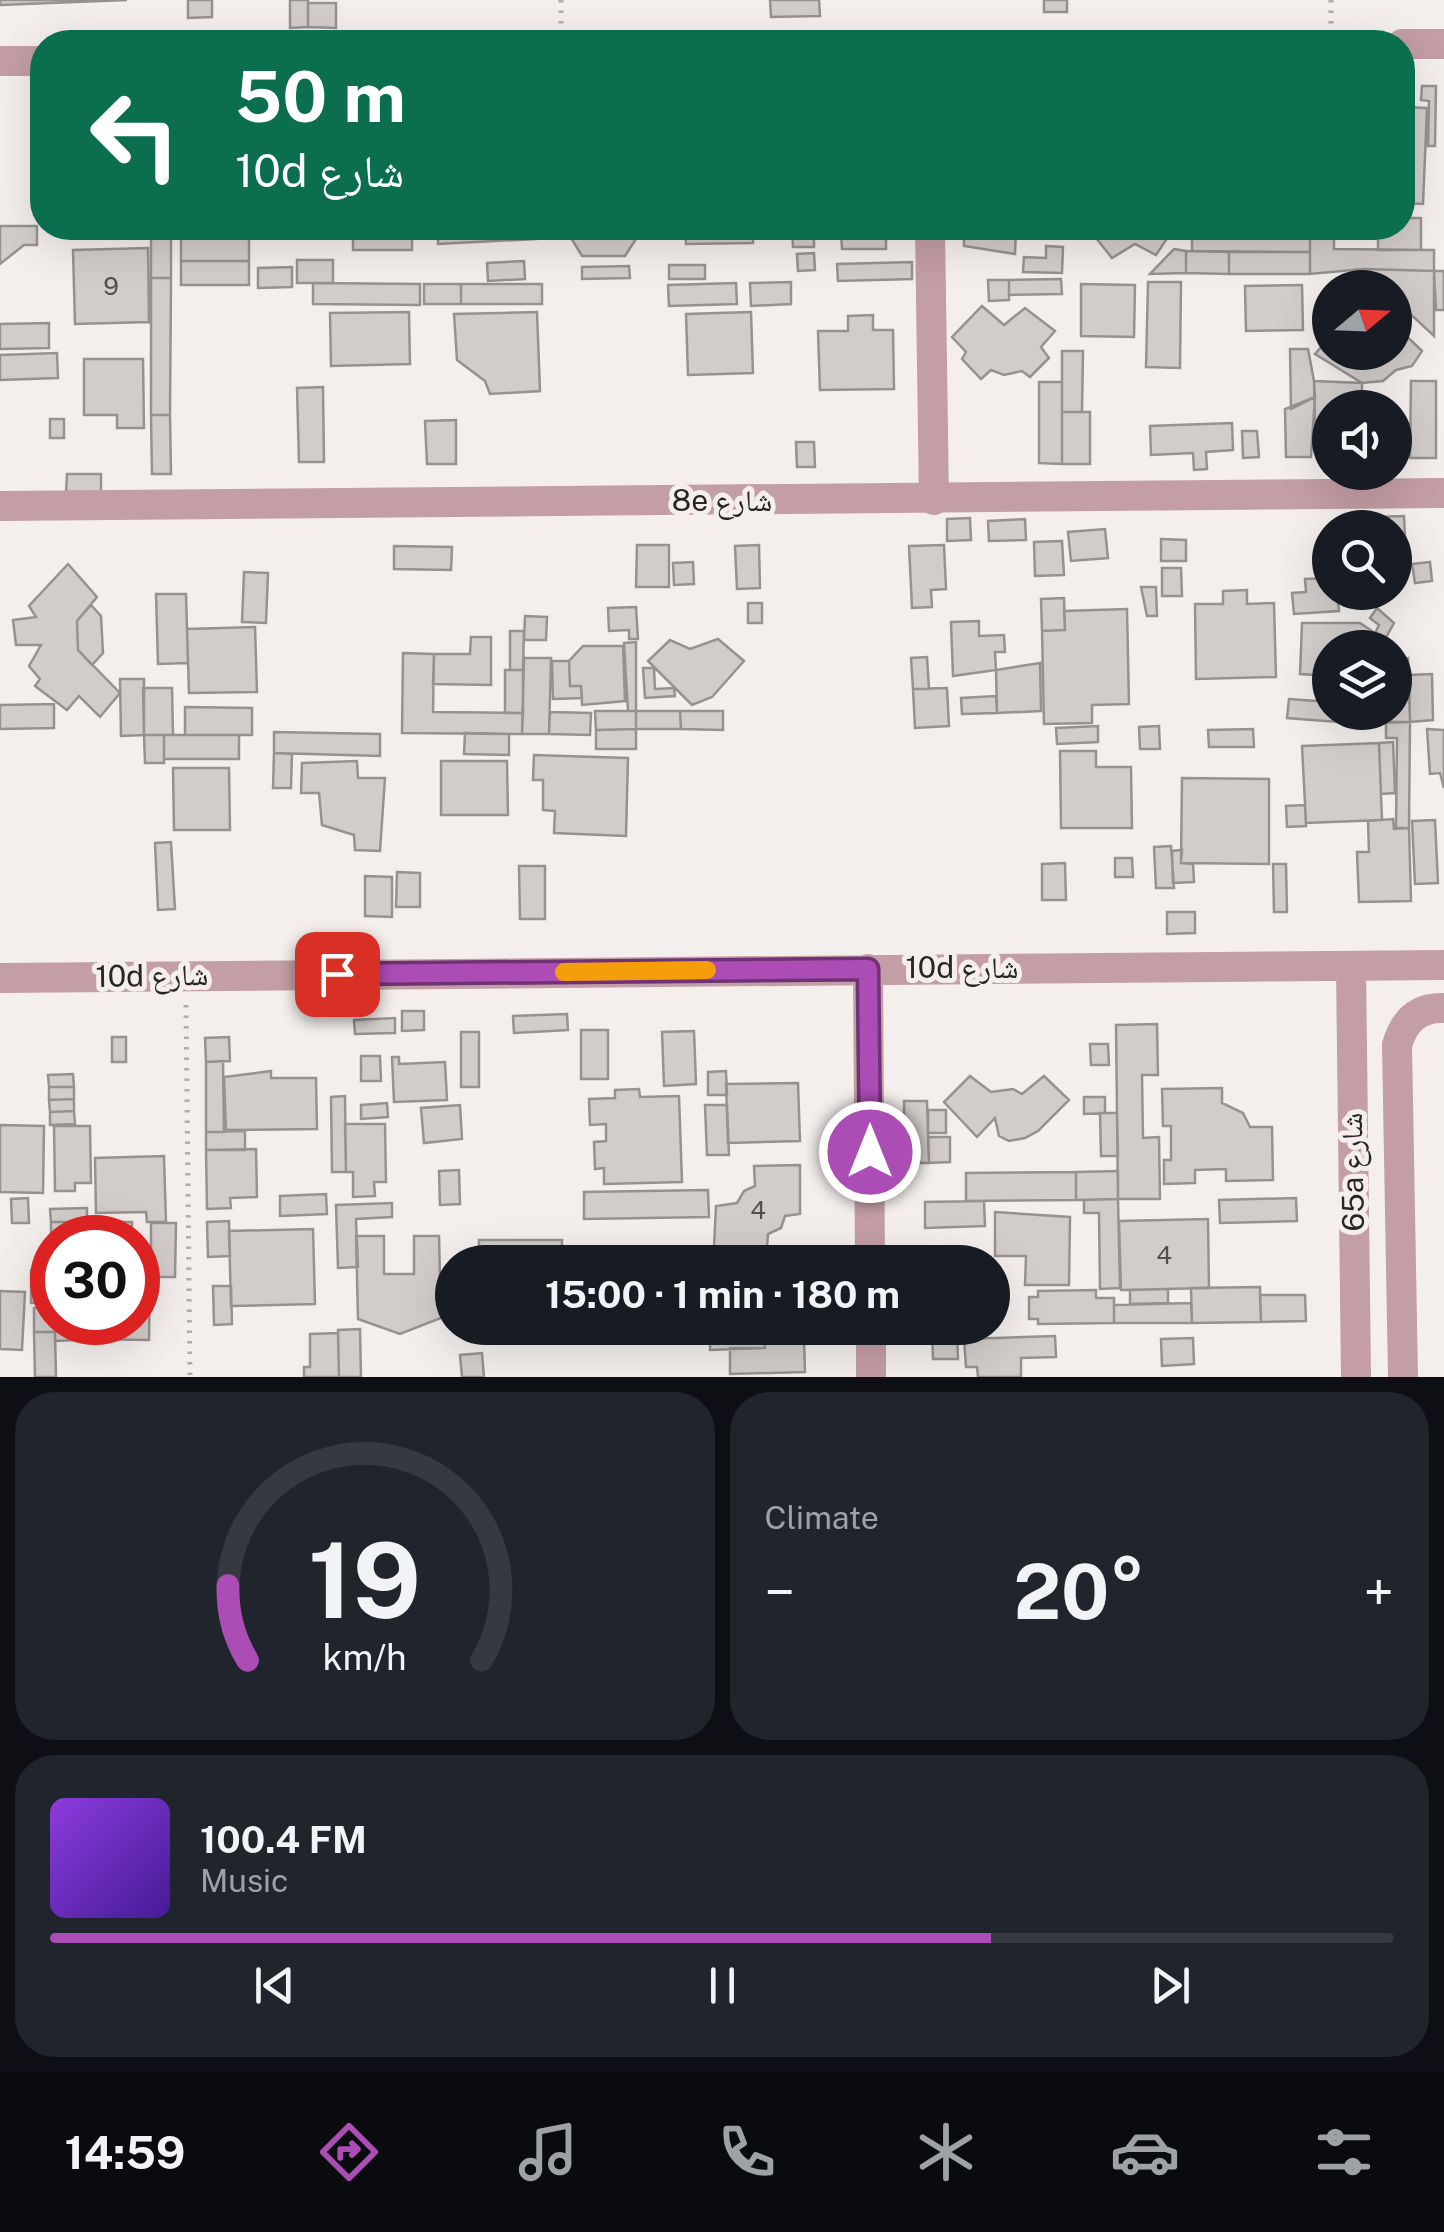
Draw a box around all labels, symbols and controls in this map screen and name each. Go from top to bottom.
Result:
text: 50 m [235,55,406,138]
icon: left [70,70,200,200]
text: 10d شارع [235,144,404,197]
north arrow [1312,270,1412,370]
map controls [1312,270,1412,730]
house number: 9 [103,271,119,301]
button: sound [1312,390,1412,490]
street label: 8e شارع [672,482,772,520]
button: search [1312,510,1412,610]
button: layers [1312,630,1412,730]
pin [295,932,380,1017]
icon: arrive [310,947,365,1002]
street label: 10d شارع [906,949,1018,987]
street label: 10d شارع [95,956,209,996]
position arrow [818,1100,922,1204]
street label: 65a شارع [1333,1112,1373,1232]
house number: 4 [750,1195,766,1225]
speed limit sign: 30 [30,1215,160,1345]
house number: 4 [1156,1240,1172,1270]
text: 15:00 · 1 min · 180 m [545,1272,900,1317]
text: Climate [765,1499,879,1536]
text: 19 [308,1519,421,1641]
text: 20° [1013,1548,1145,1636]
text: − [765,1560,795,1624]
text: + [1363,1560,1394,1624]
text: km/h [323,1636,407,1678]
text: 100.4 FM [200,1817,367,1862]
text: Music [200,1862,288,1899]
icon: previous [247,1958,302,2013]
icon: pause [695,1958,750,2013]
icon: next [1143,1958,1198,2013]
icon: directions [314,2117,384,2187]
icon: music [513,2117,583,2187]
icon: phone [712,2117,782,2187]
icon: climate [911,2117,981,2187]
icon: car [1110,2117,1180,2187]
icon: filters [1309,2117,1379,2187]
text: 14:59 [65,2126,185,2179]

